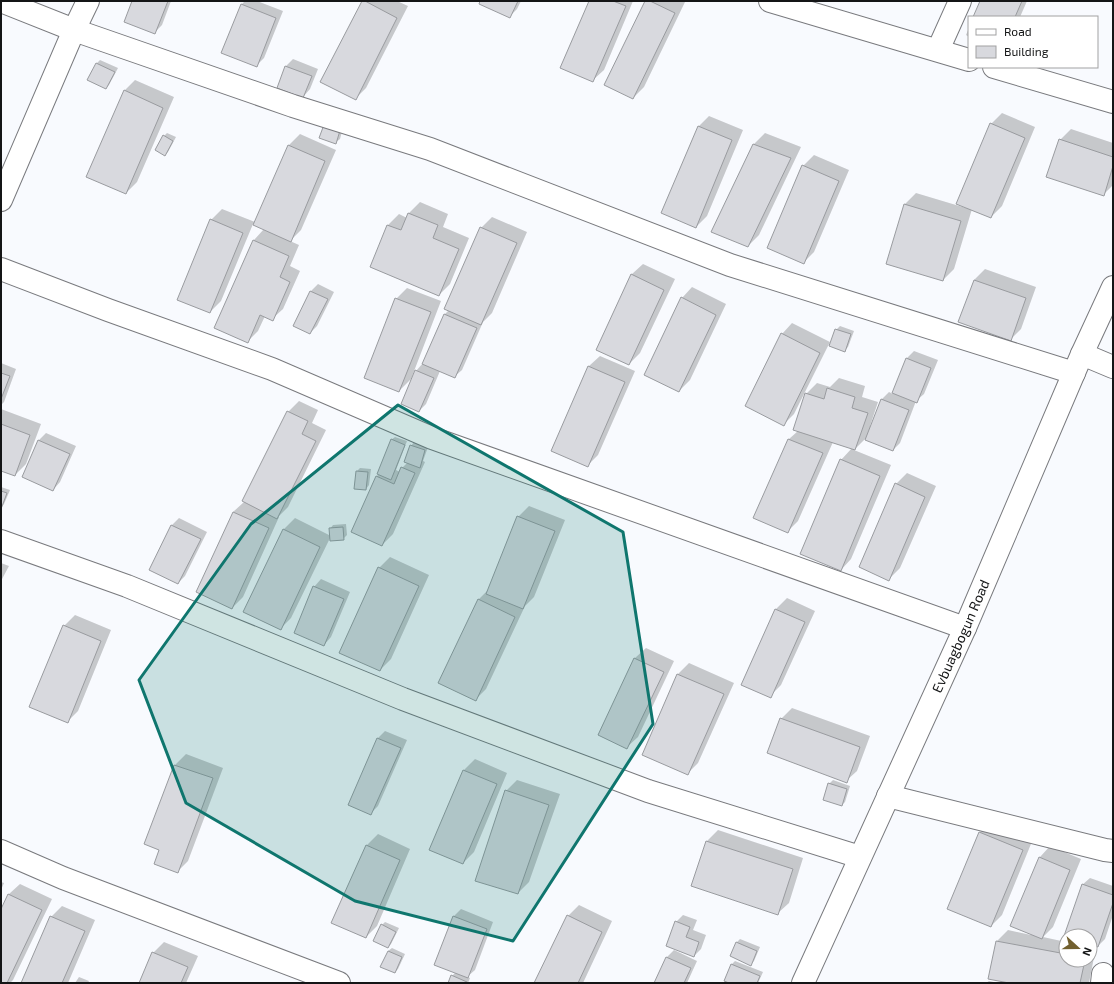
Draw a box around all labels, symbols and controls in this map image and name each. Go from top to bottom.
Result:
legend [968,16,1098,68]
text: Road [1004,24,1032,38]
text: Building [1004,44,1049,58]
street label: Evbuagbogun Road [928,577,993,695]
north arrow [1058,928,1098,968]
text: N [1080,946,1095,958]

